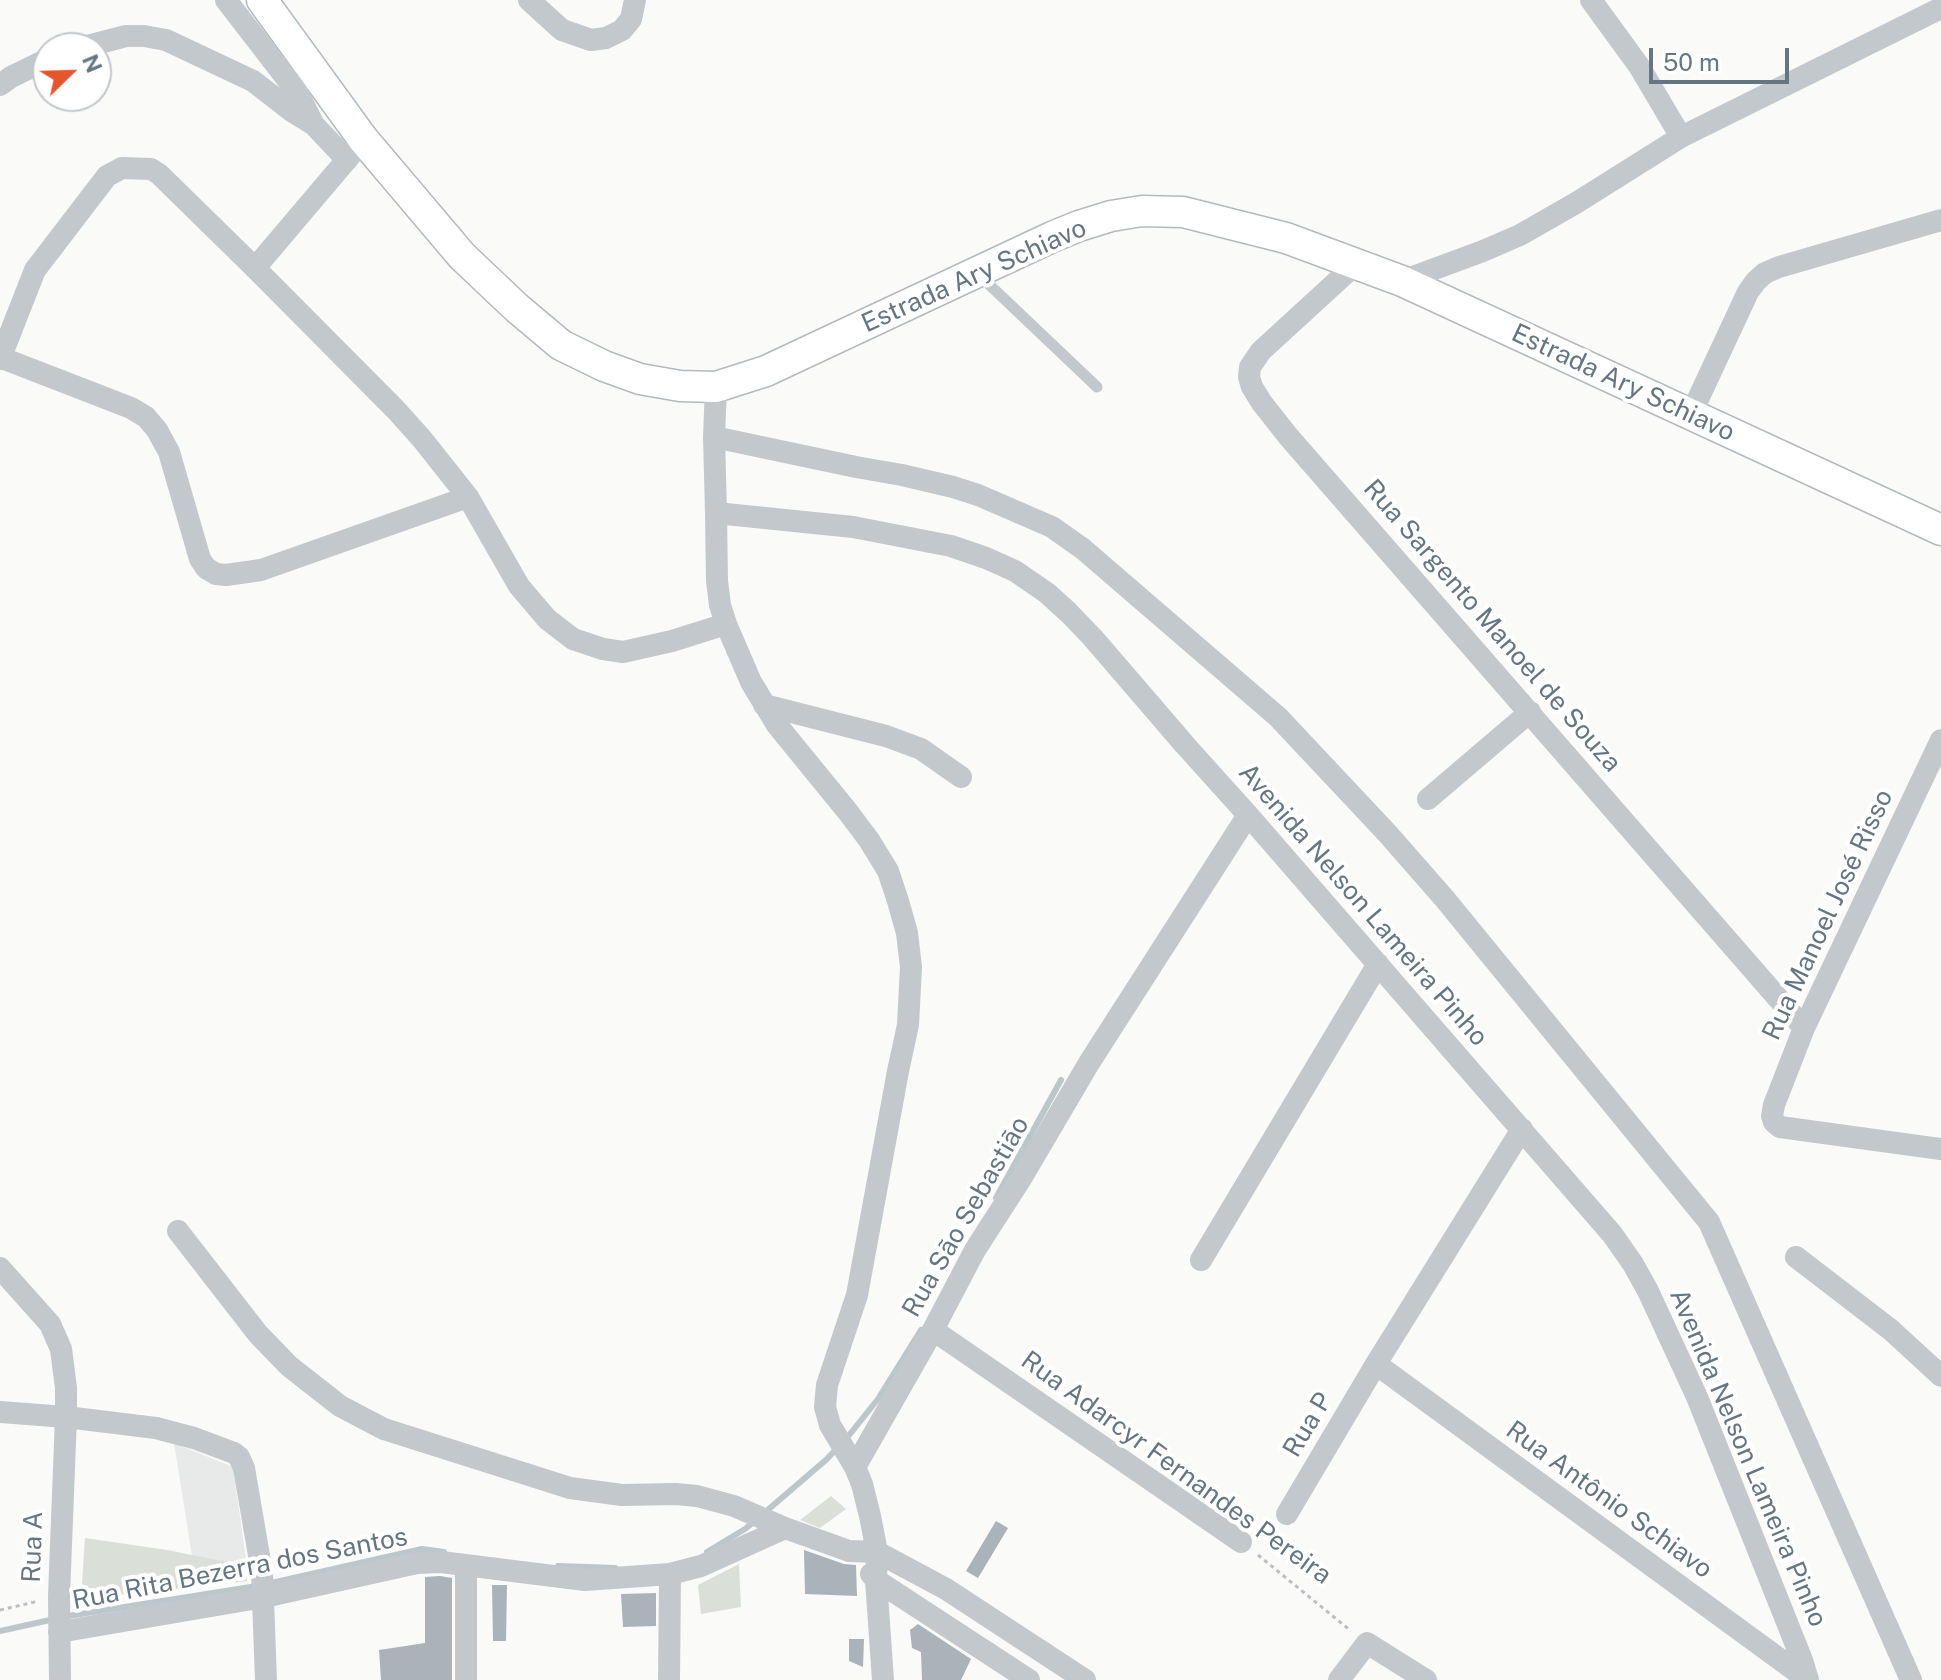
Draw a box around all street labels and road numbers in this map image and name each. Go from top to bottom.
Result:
street label: Estrada Ary Schiavo [857,212,1091,340]
street label: Estrada Ary Schiavo [1506,318,1740,448]
street label: Rua Sargento Manoel de Souza [1357,474,1627,778]
street label: Avenida Nelson Lameira Pinho [1232,757,1494,1053]
street label: Rua Manoel José Risso [1756,785,1900,1045]
street label: Rua São Sebastião [896,1111,1036,1323]
street label: Avenida Nelson Lameira Pinho [1663,1284,1833,1632]
street label: Rua Adarcyr Fernandes Pereira [1015,1345,1337,1591]
street label: Rua P [1277,1387,1339,1463]
street label: Rua Antônio Schiavo [1500,1415,1718,1585]
street label: Rua A [16,1511,50,1583]
street label: Rua Rita Bezerra dos Santos [70,1521,410,1617]

